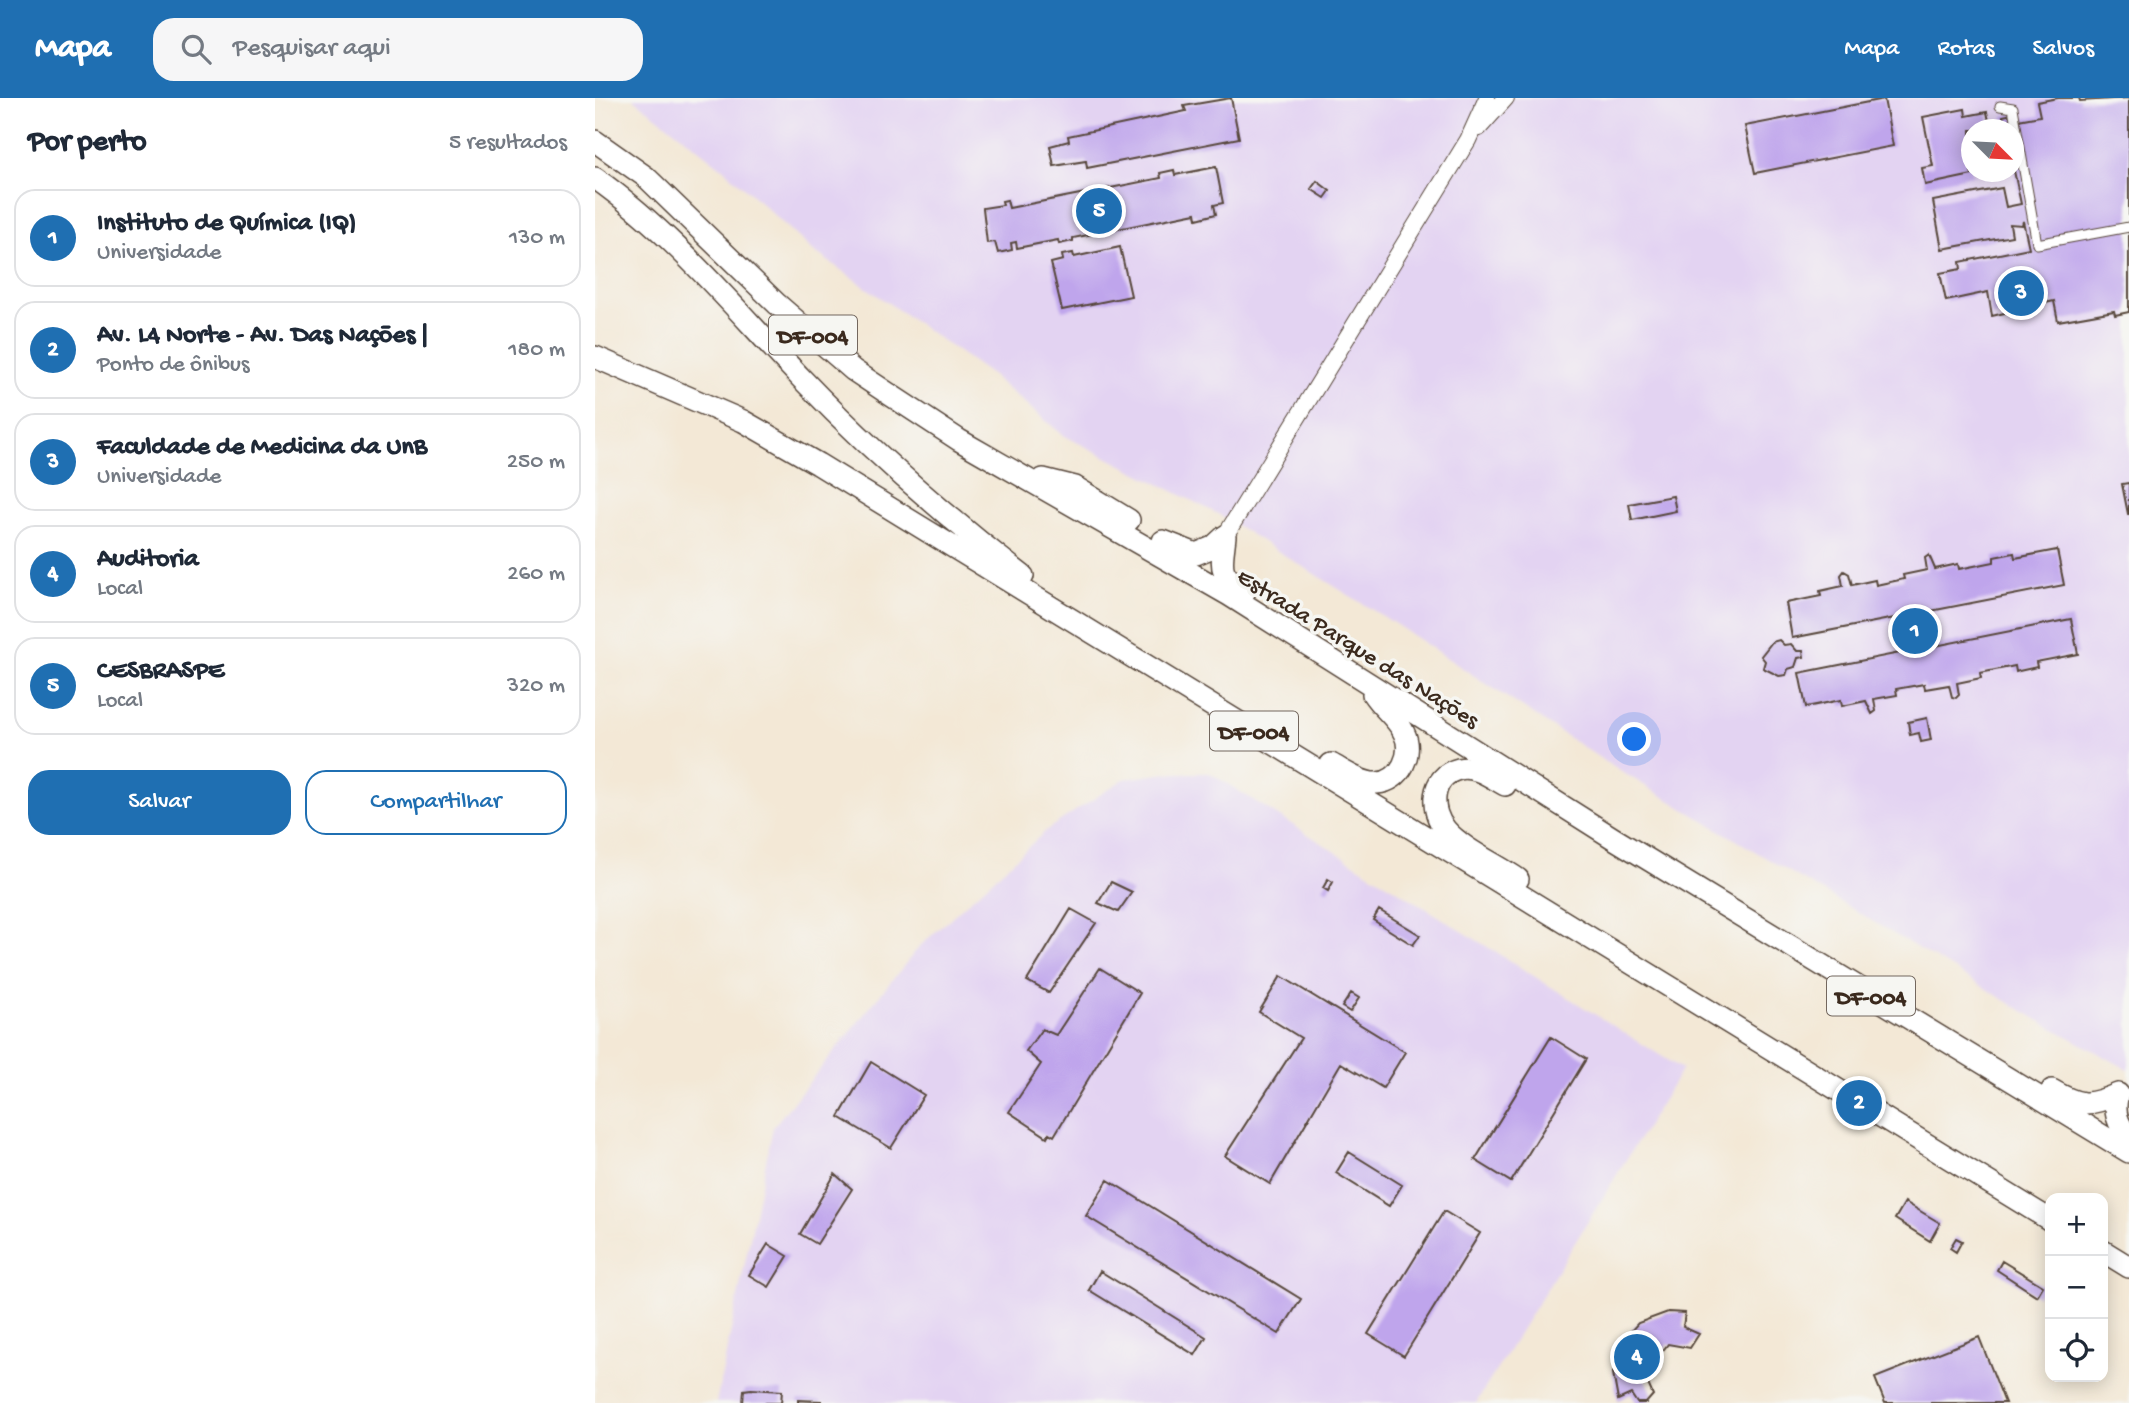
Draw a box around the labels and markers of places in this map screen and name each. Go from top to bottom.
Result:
pin: 5 [1076,185,1122,237]
pin: 3 [1998,267,2044,319]
pin: 1 [1892,605,1938,657]
pin: 2 [1836,1077,1882,1129]
pin: 4 [1614,1331,1660,1383]

